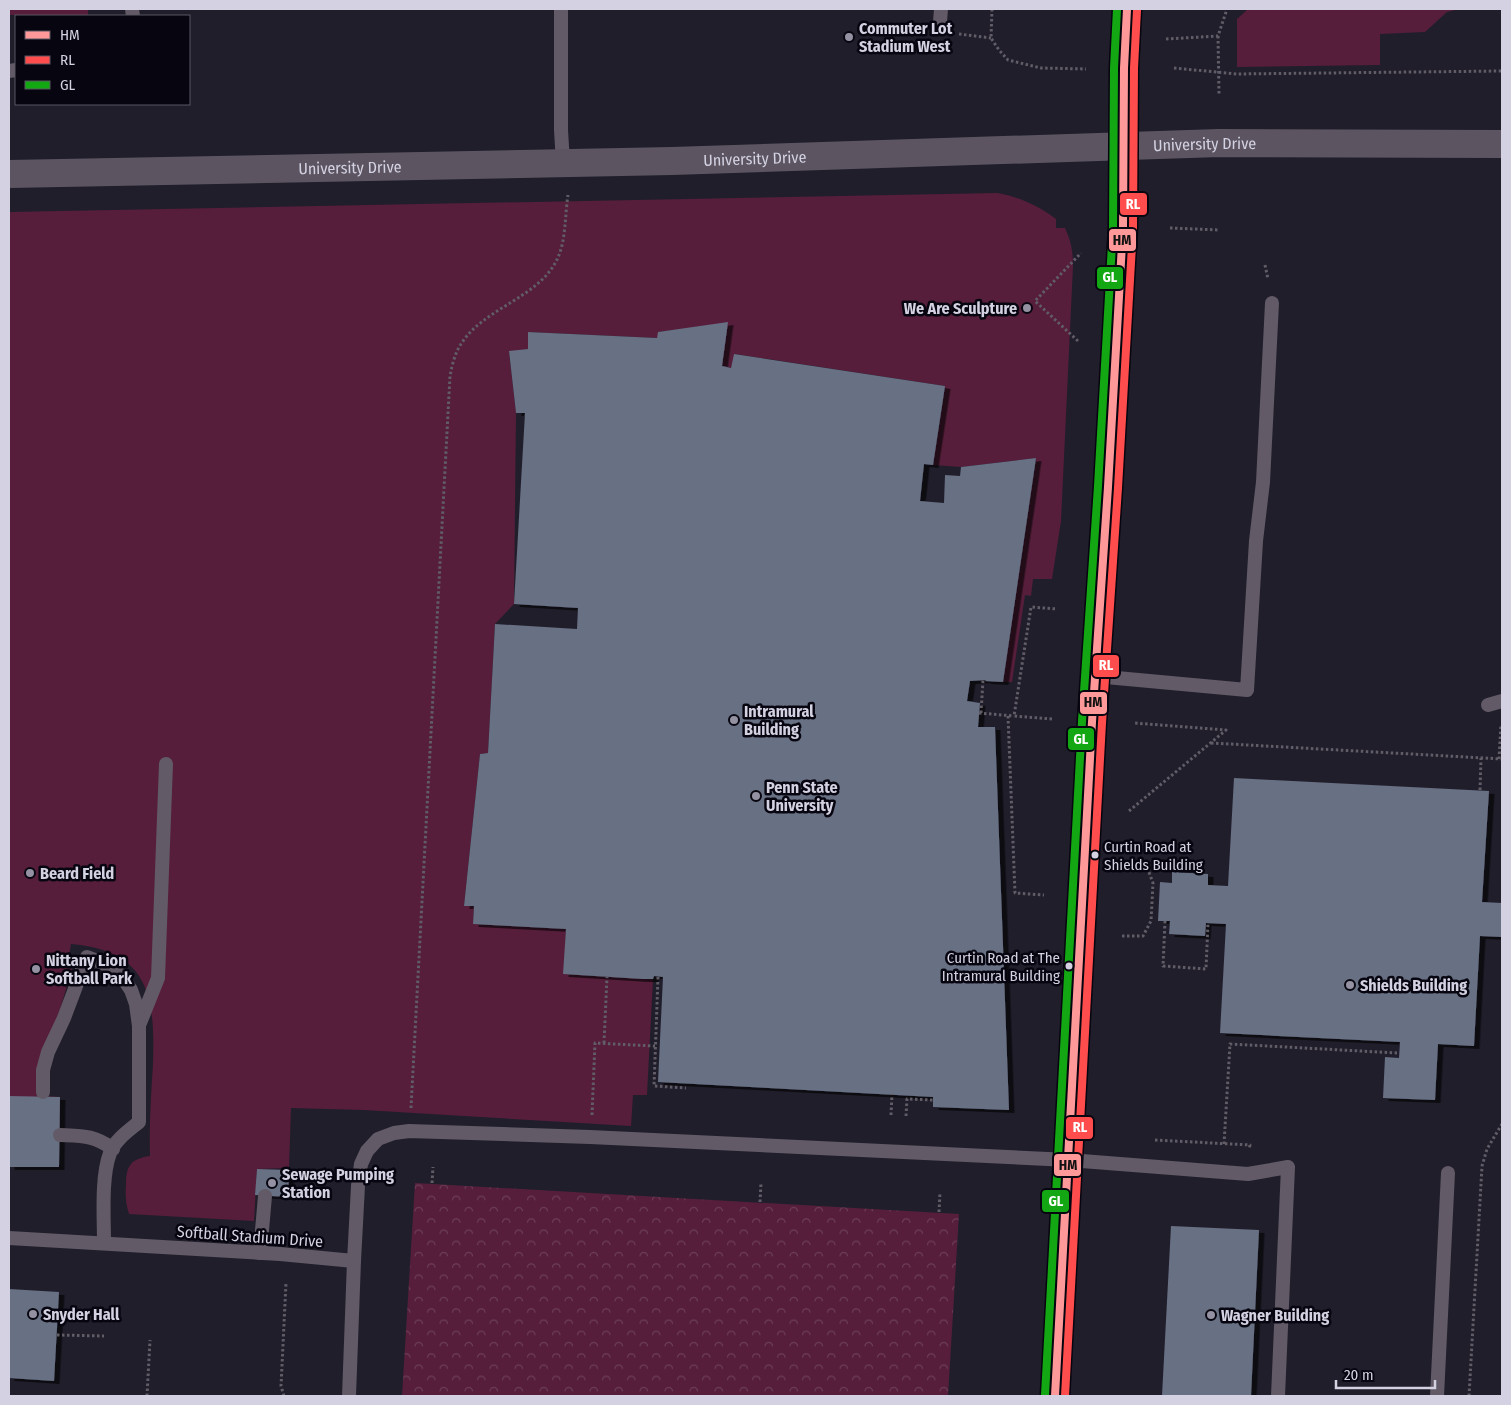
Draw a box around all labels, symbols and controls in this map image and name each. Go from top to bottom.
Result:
legend [15,15,190,105]
place label: Commuter Lot Stadium West [859,19,953,56]
text: HM [60,26,80,44]
marker: Commuter Lot Stadium West [843,31,855,43]
text: RL [60,51,75,69]
text: GL [60,76,76,94]
street label: University Drive [1153,134,1256,155]
street label: University Drive [703,148,807,170]
street label: University Drive [298,157,402,178]
line badge: RL [1119,192,1148,216]
text: RL [1126,196,1141,213]
line badge: HM [1108,228,1137,252]
text: HM [1113,232,1131,249]
line badge: GL [1096,266,1124,290]
text: GL [1103,269,1118,286]
place label: We Are Sculpture [904,299,1017,318]
marker: We Are Sculpture [1021,302,1033,314]
line badge: RL [1092,654,1120,678]
text: RL [1099,657,1114,674]
line badge: HM [1079,691,1108,715]
text: HM [1084,694,1102,711]
place label: Intramural Building [744,702,814,739]
marker: Intramural Building [728,714,740,726]
line badge: GL [1067,727,1095,751]
text: GL [1074,731,1089,748]
place label: Penn State University [766,778,838,815]
marker: Penn State University [750,790,762,802]
place label: Curtin Road at Shields Building [1104,838,1203,874]
marker: Curtin Road at Shields Building [1090,850,1100,860]
place label: Beard Field [40,864,114,883]
marker: Beard Field [24,867,36,879]
place label: Curtin Road at The Intramural Building [942,949,1060,985]
place label: Nittany Lion Softball Park [46,951,133,988]
marker: Curtin Road at The Intramural Building [1064,961,1074,971]
marker: Nittany Lion Softball Park [30,963,42,975]
place label: Shields Building [1360,976,1467,995]
marker: Shields Building [1344,979,1356,991]
line badge: RL [1065,1116,1094,1140]
text: RL [1073,1119,1088,1136]
line badge: HM [1053,1153,1082,1177]
text: HM [1059,1157,1077,1174]
place label: Sewage Pumping Station [282,1165,394,1202]
marker: Sewage Pumping Station [266,1177,278,1189]
line badge: GL [1041,1189,1070,1213]
text: GL [1049,1193,1064,1210]
street label: Softball Stadium Drive [176,1222,324,1251]
place label: Snyder Hall [43,1305,120,1324]
place label: Wagner Building [1221,1306,1329,1325]
marker: Snyder Hall [27,1308,39,1320]
marker: Wagner Building [1205,1309,1217,1321]
scale bar [1336,1358,1435,1390]
text: 20 m [1344,1366,1374,1384]

